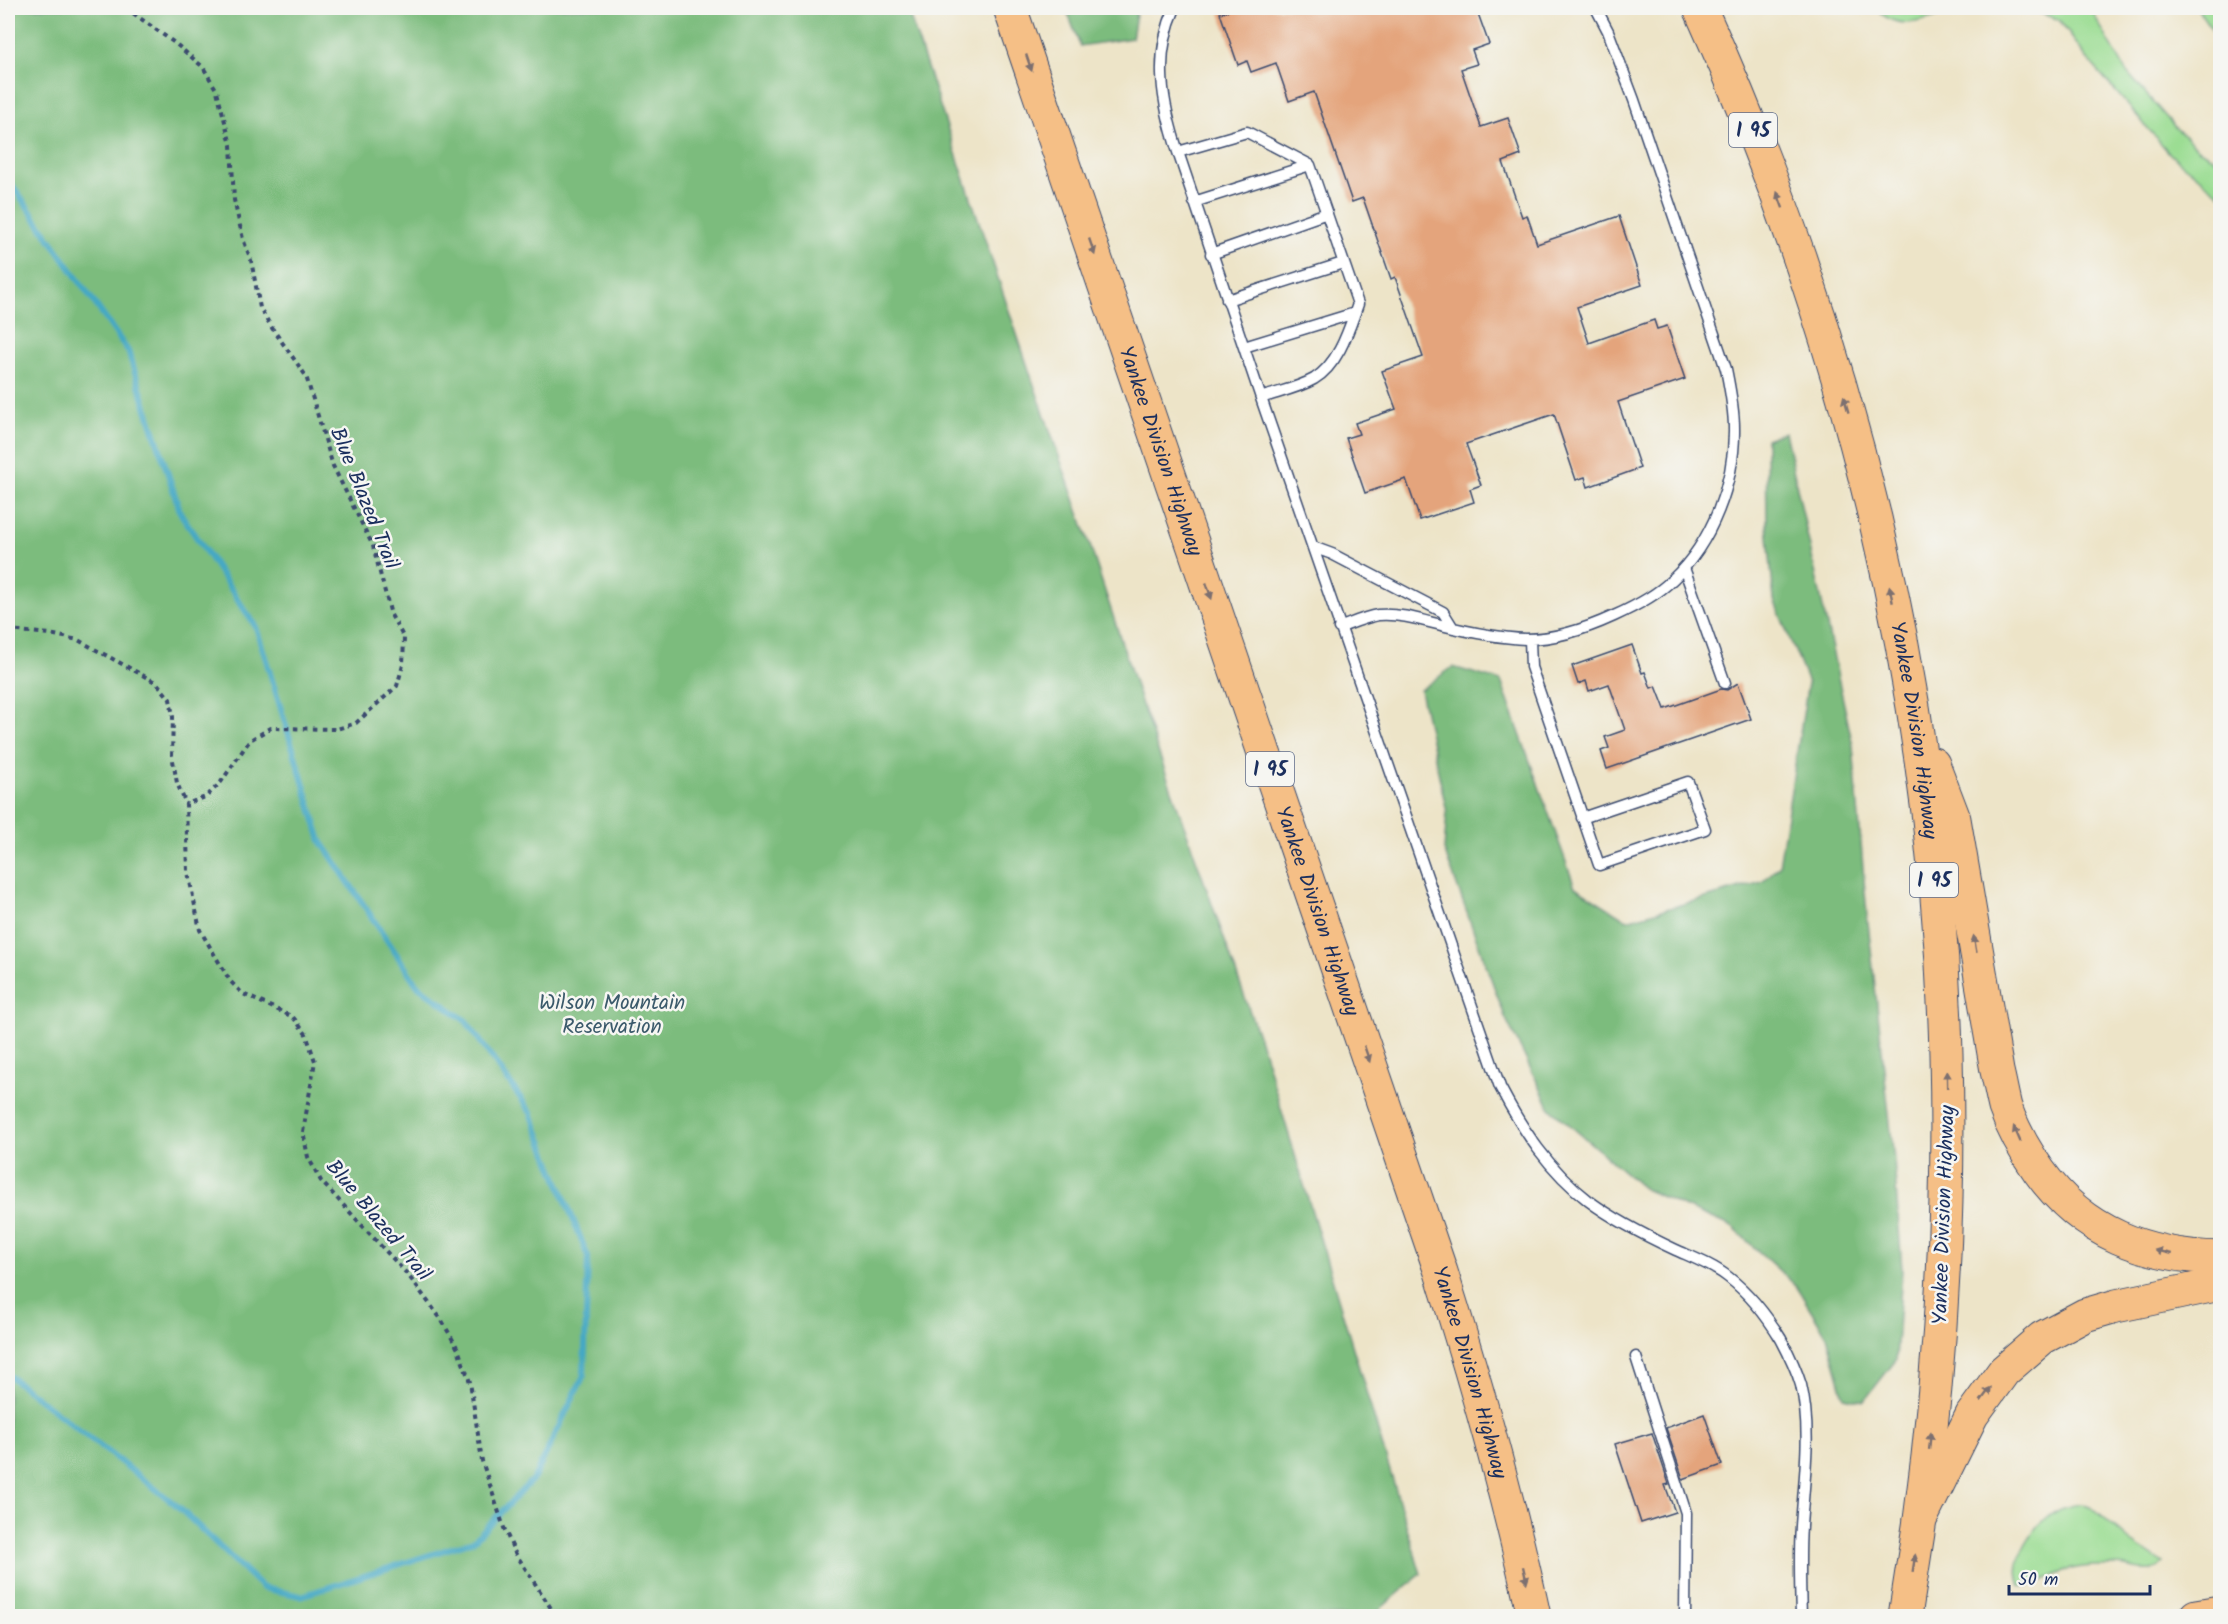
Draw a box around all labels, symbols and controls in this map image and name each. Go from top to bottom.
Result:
one-way arrow [1025,54,1035,72]
road number: I 95 [1729,113,1777,147]
one-way arrow [1774,191,1784,209]
one-way arrow [1088,239,1097,257]
street label: Yankee Division Highway [1108,342,1211,561]
one-way arrow [1841,395,1850,413]
street label: Blue Blazed Trail [320,423,407,575]
one-way arrow [1205,582,1214,600]
one-way arrow [1886,584,1895,603]
street label: Yankee Division Highway [1880,619,1946,841]
road number: I 95 [1246,752,1294,786]
street label: Yankee Division Highway [1265,802,1368,1021]
road number: I 95 [1910,863,1958,897]
one-way arrow [1971,934,1980,953]
park label: Wilson Mountain Reservation [539,987,685,1044]
one-way arrow [1362,1045,1372,1063]
one-way arrow [1942,1069,1951,1088]
street label: Yankee Division Highway [1924,1104,1965,1326]
one-way arrow [2012,1125,2021,1143]
street label: Blue Blazed Trail [317,1153,439,1289]
one-way arrow [2153,1247,2172,1256]
street label: Yankee Division Highway [1422,1262,1515,1483]
one-way arrow [1980,1387,1992,1402]
one-way arrow [1925,1432,1935,1451]
one-way arrow [1909,1554,1918,1573]
scale bar [2009,1558,2150,1596]
one-way arrow [1521,1566,1530,1585]
text: 50 m [2018,1566,2058,1595]

